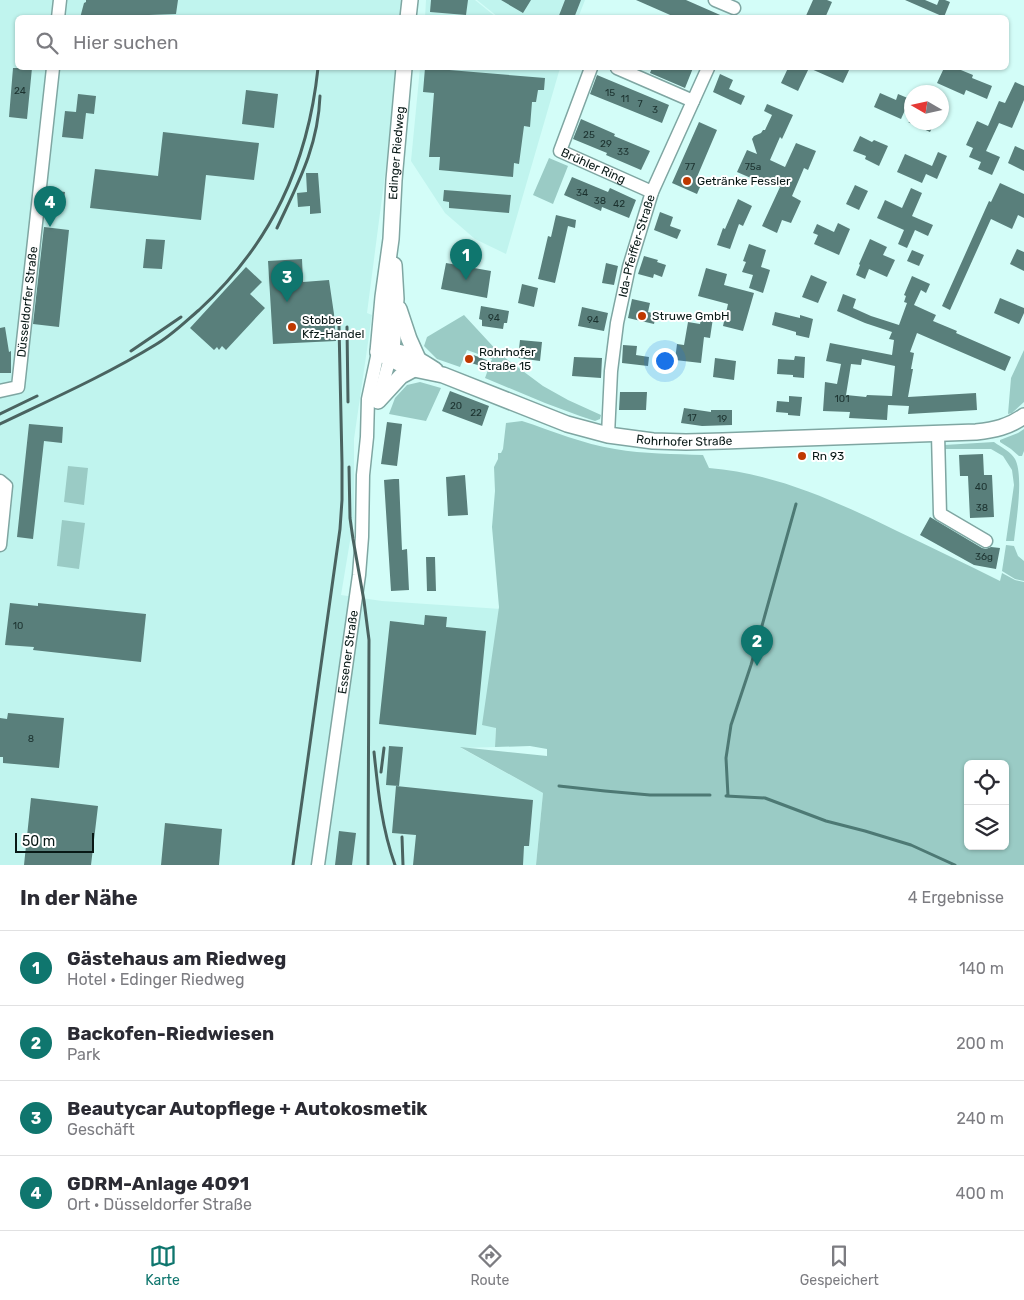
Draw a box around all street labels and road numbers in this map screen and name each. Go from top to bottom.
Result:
street label: Edinger Riedweg [386,106,408,200]
street label: Brühler Ring [559,145,628,186]
street label: Ida-Pfeiffer-Straße [616,193,658,299]
street label: Düsseldorfer Straße [14,245,40,358]
street label: Rohrhofer Straße [635,432,733,449]
street label: Essener Straße [335,609,361,695]

